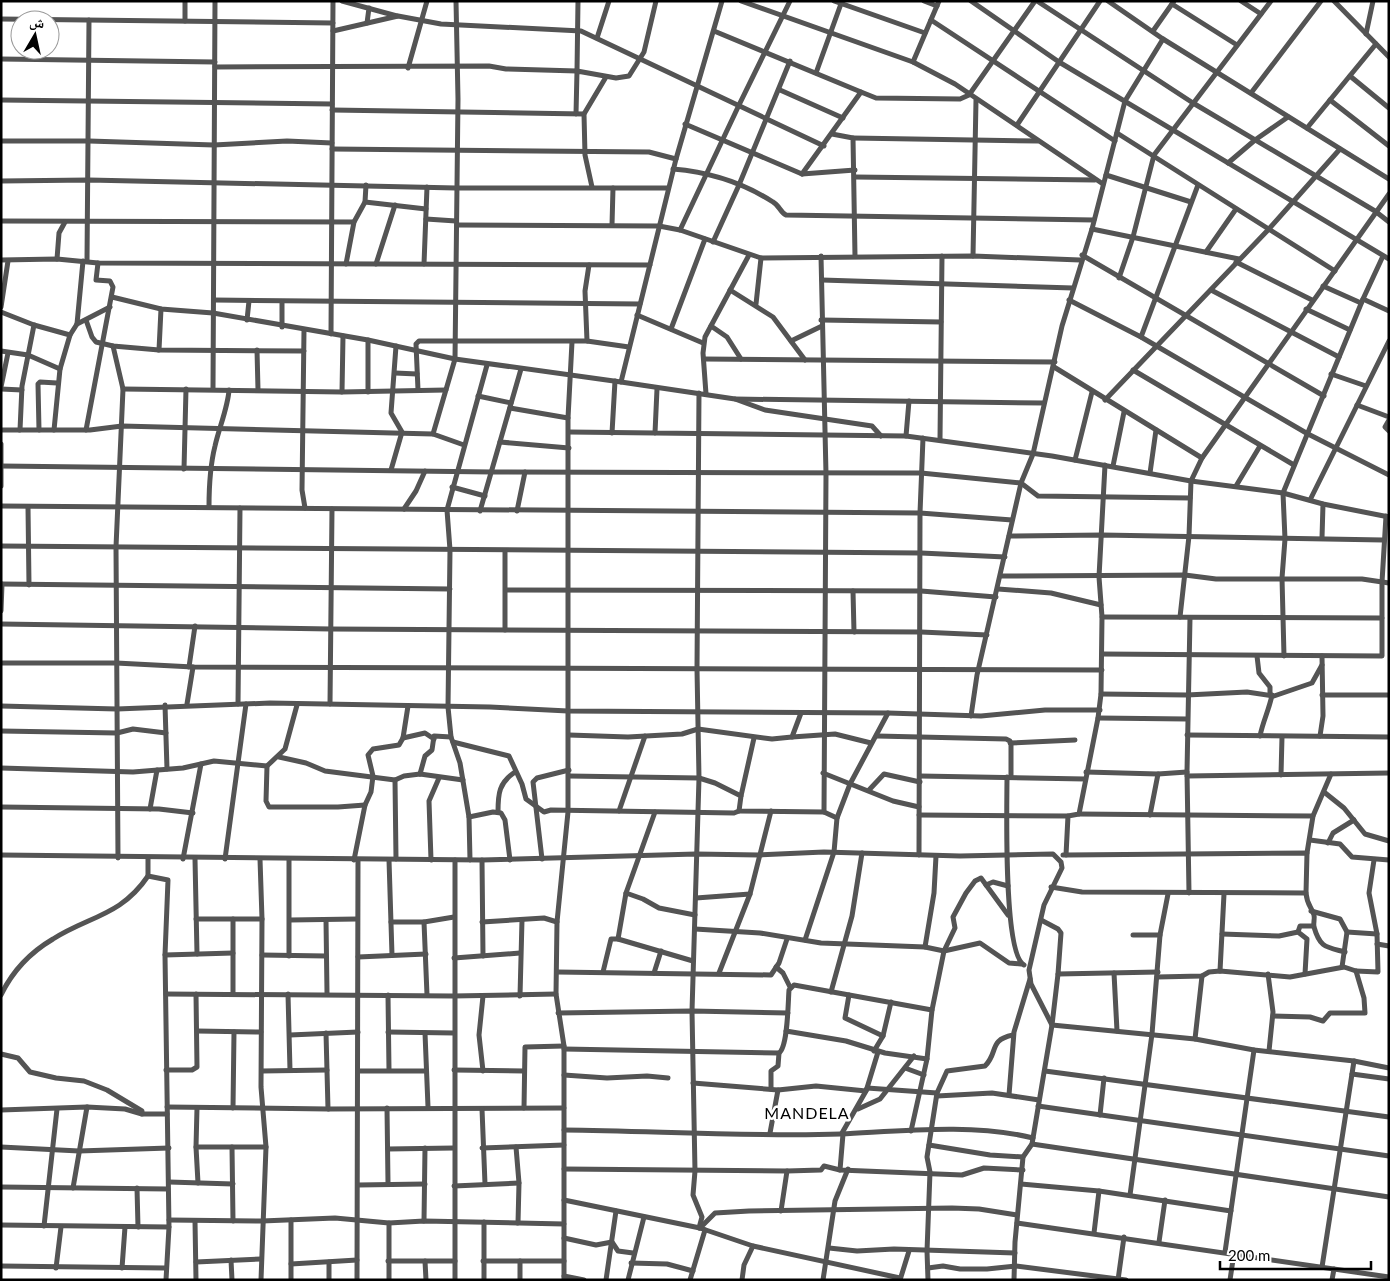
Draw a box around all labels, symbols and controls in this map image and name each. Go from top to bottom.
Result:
north arrow [10,10,60,60]
text: ش [28,12,46,32]
district label: MANDELA [764,1103,850,1122]
scale bar [1220,1238,1371,1270]
text: 200 m [1228,1246,1270,1264]

